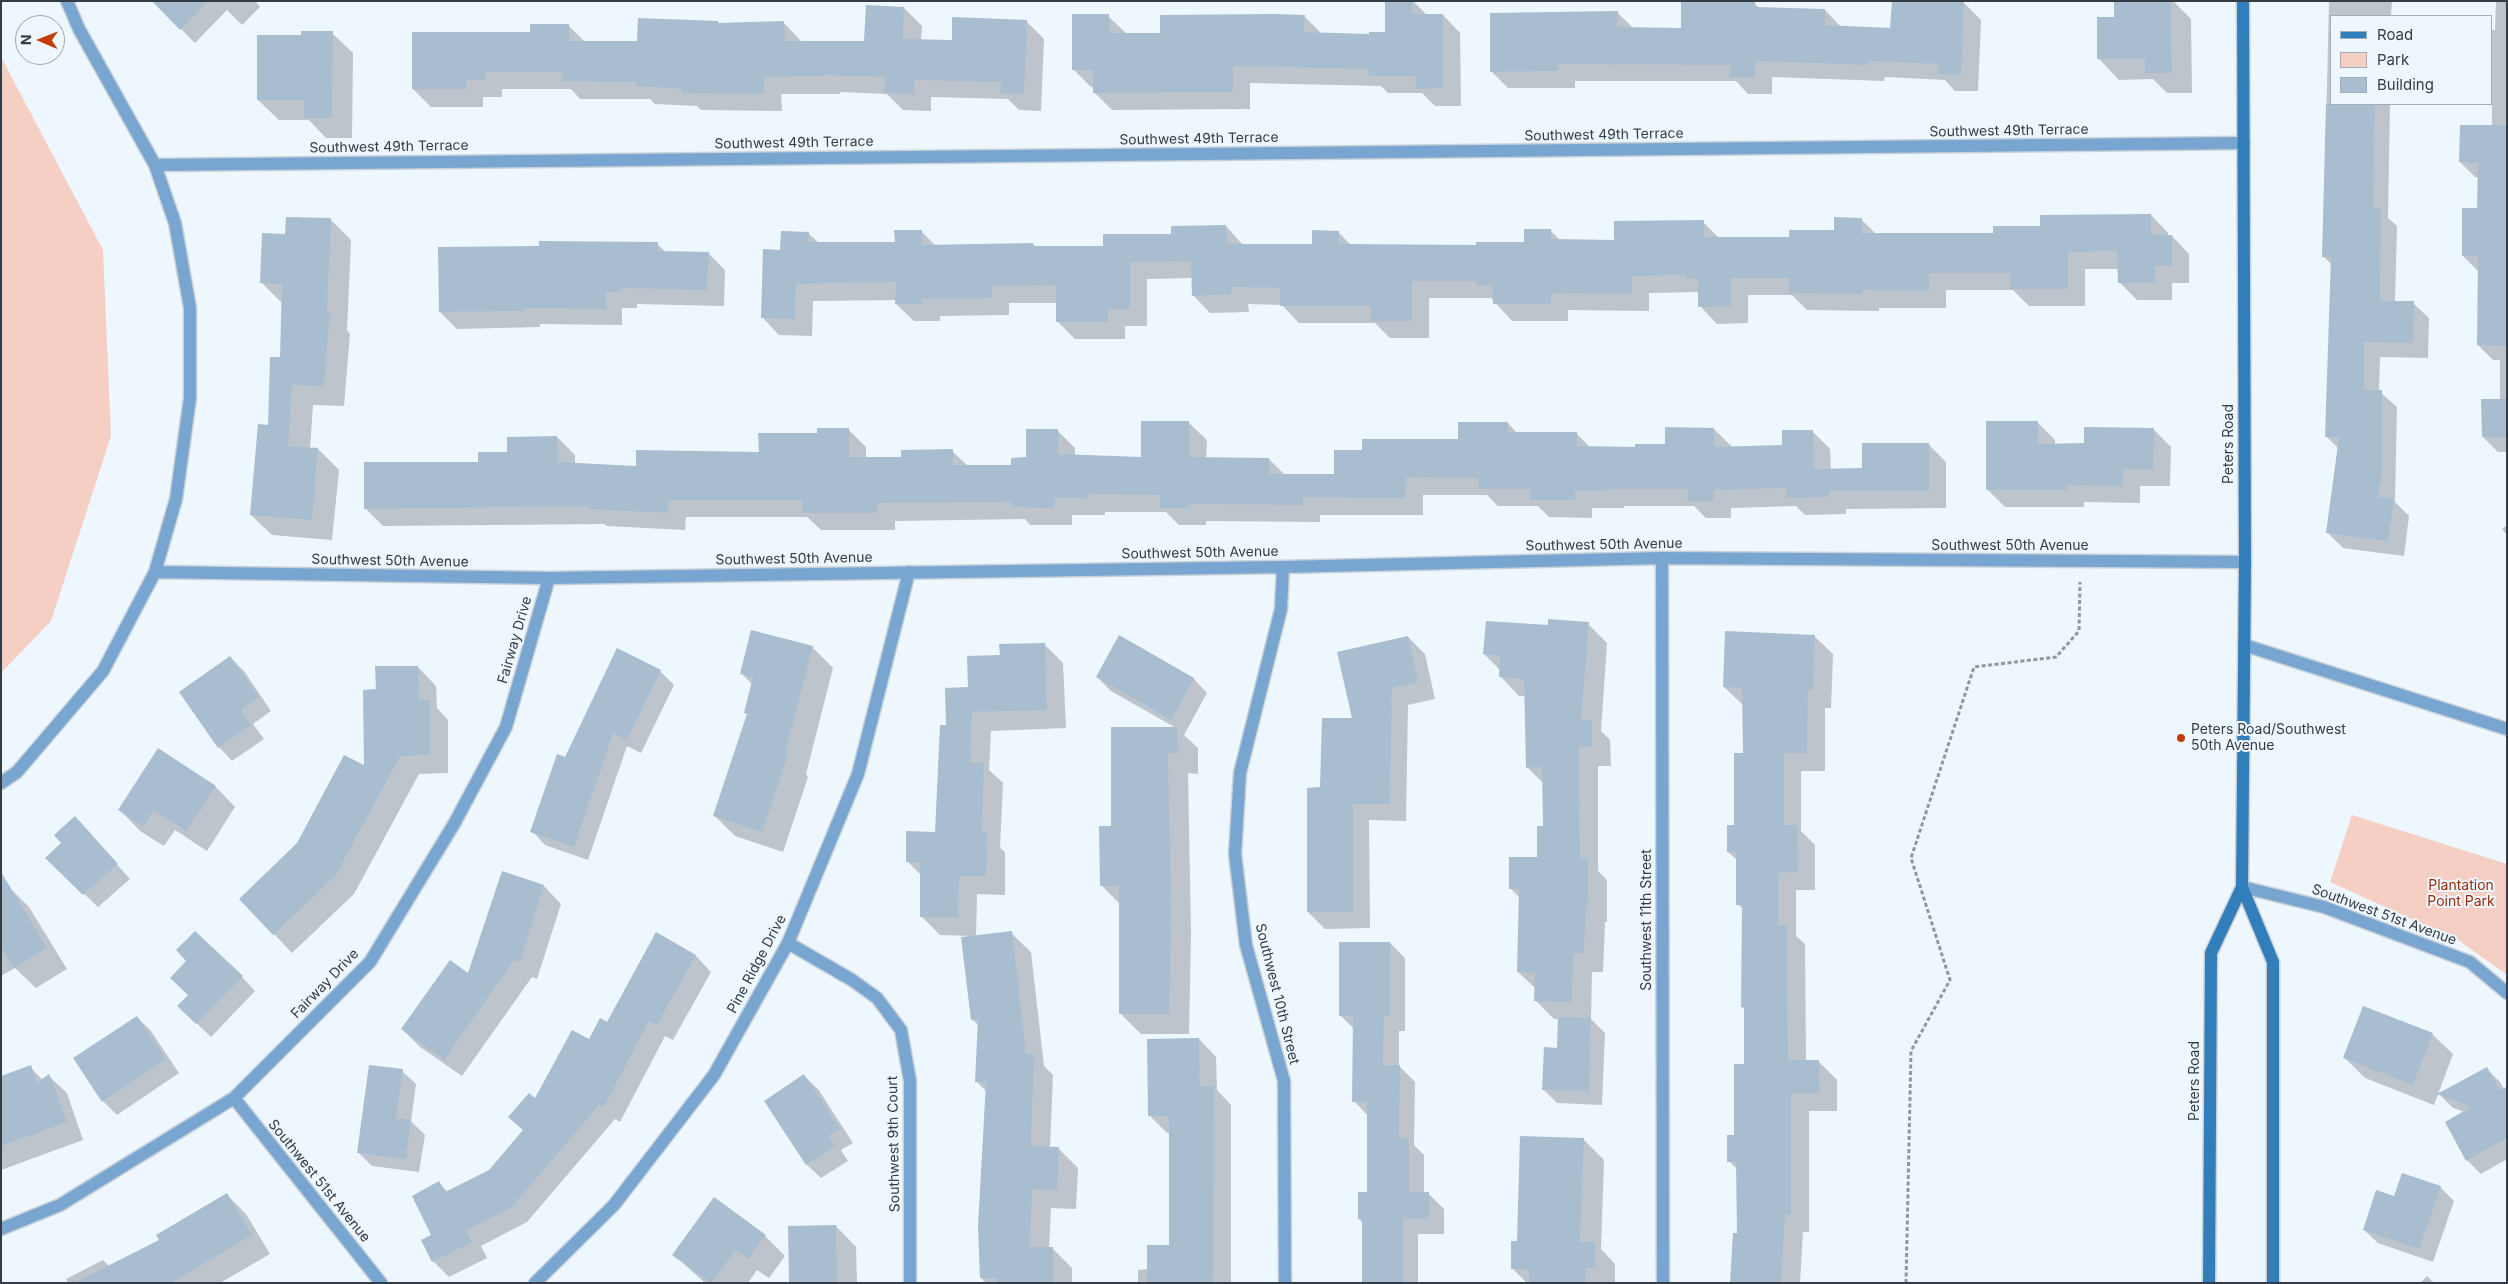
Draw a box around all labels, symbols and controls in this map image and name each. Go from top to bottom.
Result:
north arrow [15,15,65,65]
legend [2330,15,2493,105]
text: Road [2377,25,2413,44]
text: N [17,34,34,45]
text: Park [2377,50,2409,69]
text: Building [2377,75,2434,94]
street label: Southwest 49th Terrace [1929,121,2089,141]
street label: Southwest 49th Terrace [1524,125,1684,145]
street label: Southwest 49th Terrace [1119,129,1279,149]
street label: Southwest 49th Terrace [714,133,874,153]
street label: Southwest 49th Terrace [309,137,469,157]
street label: Peters Road [2221,404,2237,484]
street label: Southwest 50th Avenue [1525,535,1683,555]
street label: Southwest 50th Avenue [1931,538,2089,554]
street label: Southwest 50th Avenue [1121,543,1279,563]
street label: Southwest 50th Avenue [715,549,873,569]
street label: Southwest 50th Avenue [311,551,469,571]
street label: Fairway Drive [494,594,536,686]
place label: Peters Road/Southwest 50th Avenue [2191,722,2346,754]
marker: Peters Road/Southwest 50th Avenue [2175,732,2187,744]
street label: Southwest 11th Street [1639,849,1655,991]
park label: Plantation Point Park [2427,878,2495,910]
street label: Southwest 51st Avenue [2309,881,2459,949]
street label: Pine Ridge Drive [724,912,790,1016]
street label: Southwest 10th Street [1251,922,1303,1066]
street label: Fairway Drive [288,946,362,1022]
street label: Peters Road [2187,1041,2203,1121]
street label: Southwest 9th Court [884,1076,904,1212]
street label: Southwest 51st Avenue [264,1116,374,1246]

